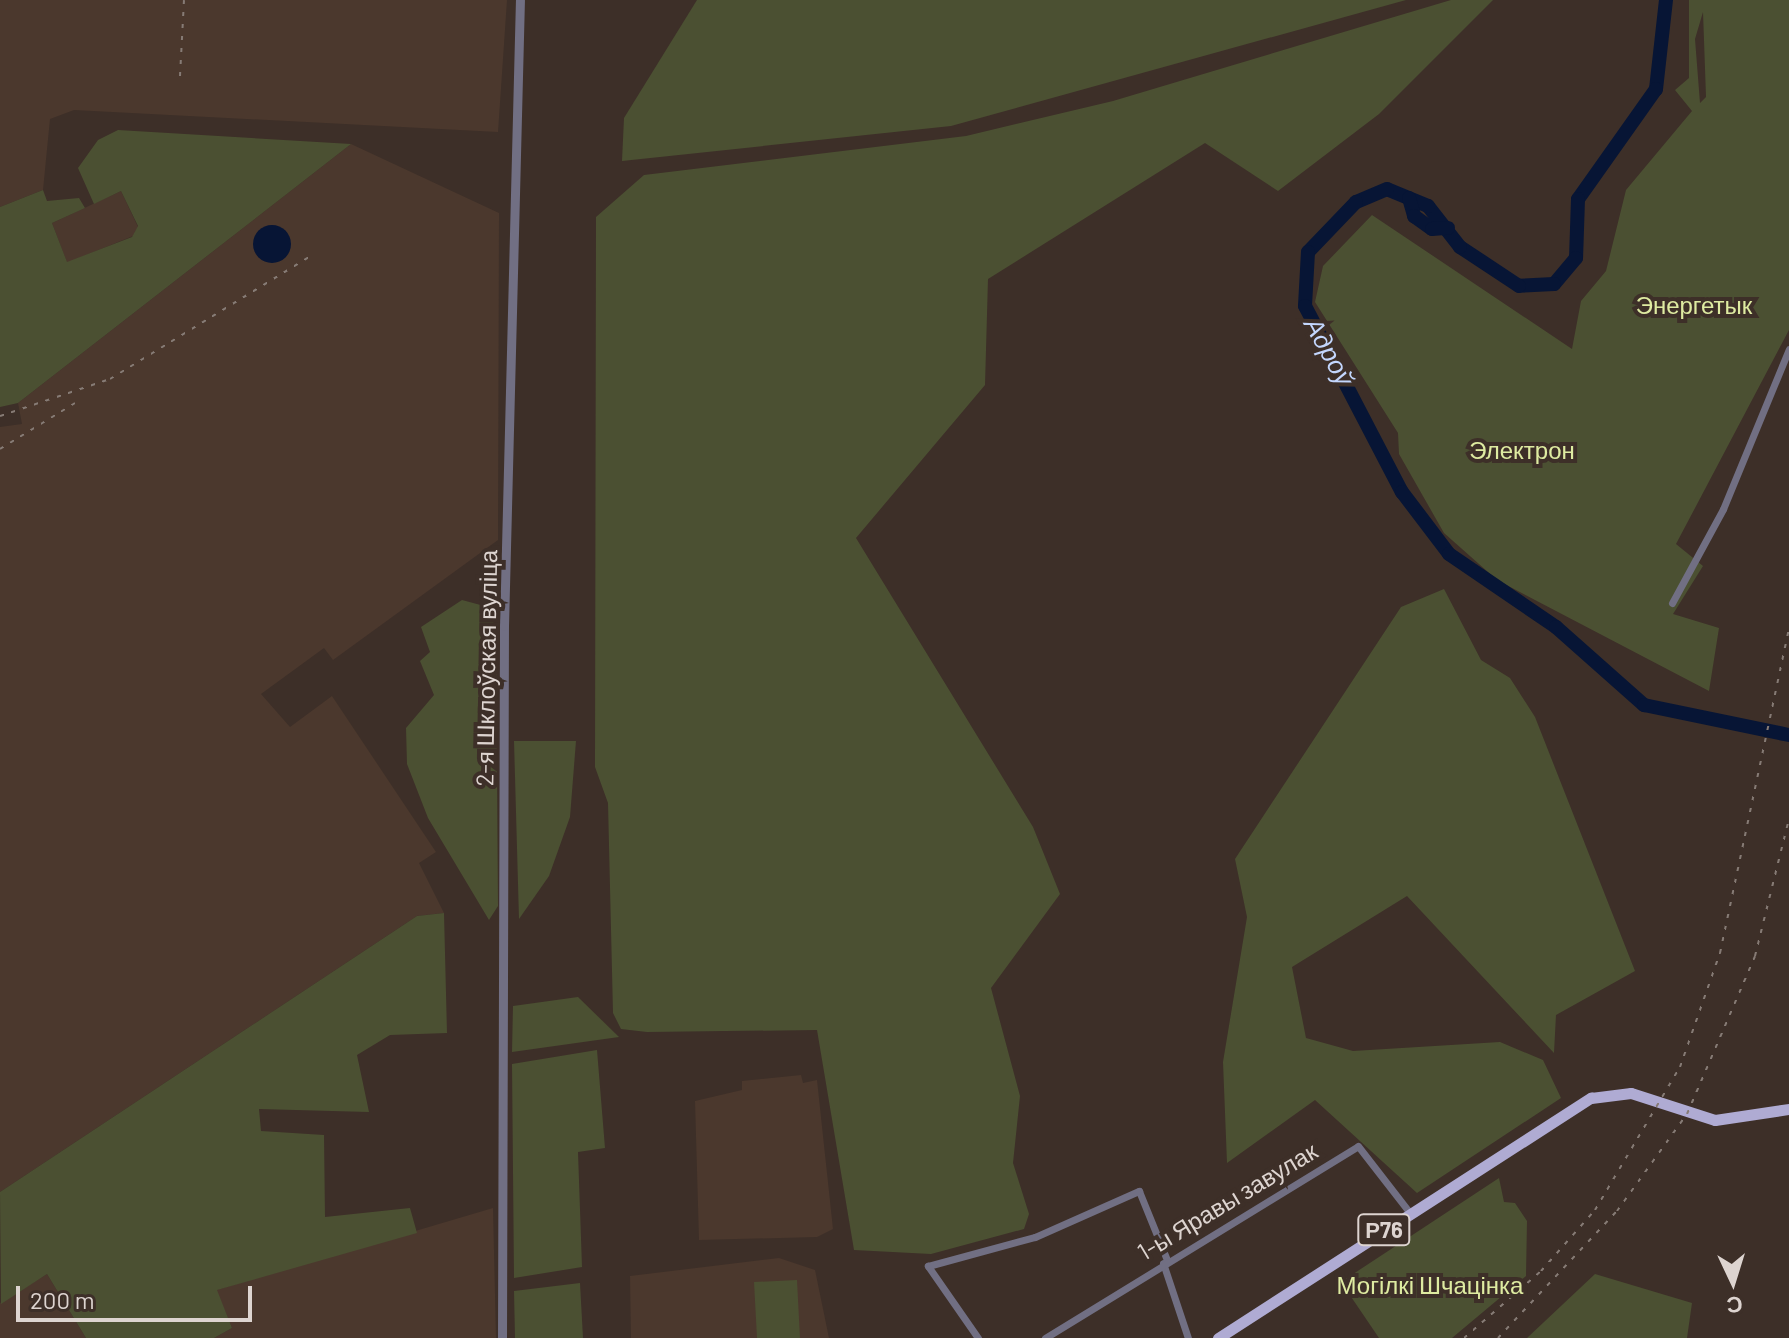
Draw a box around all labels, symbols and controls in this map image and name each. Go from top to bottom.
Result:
park label: Энергетык [1636,291,1752,319]
water label: Адроў [1299,311,1361,391]
park label: Электрон [1469,436,1575,464]
street label: 2-я Шклоўская вуліца [470,549,502,787]
street label: 1-ы Яравы завулак [1132,1136,1322,1266]
road number: Р76 [1356,1212,1412,1248]
north arrow [1693,1242,1773,1322]
scale bar [20,1270,256,1320]
park label: Могілкі Шчацінка [1337,1271,1523,1299]
text: 200 m [30,1285,95,1314]
text: С [1726,1292,1744,1319]

